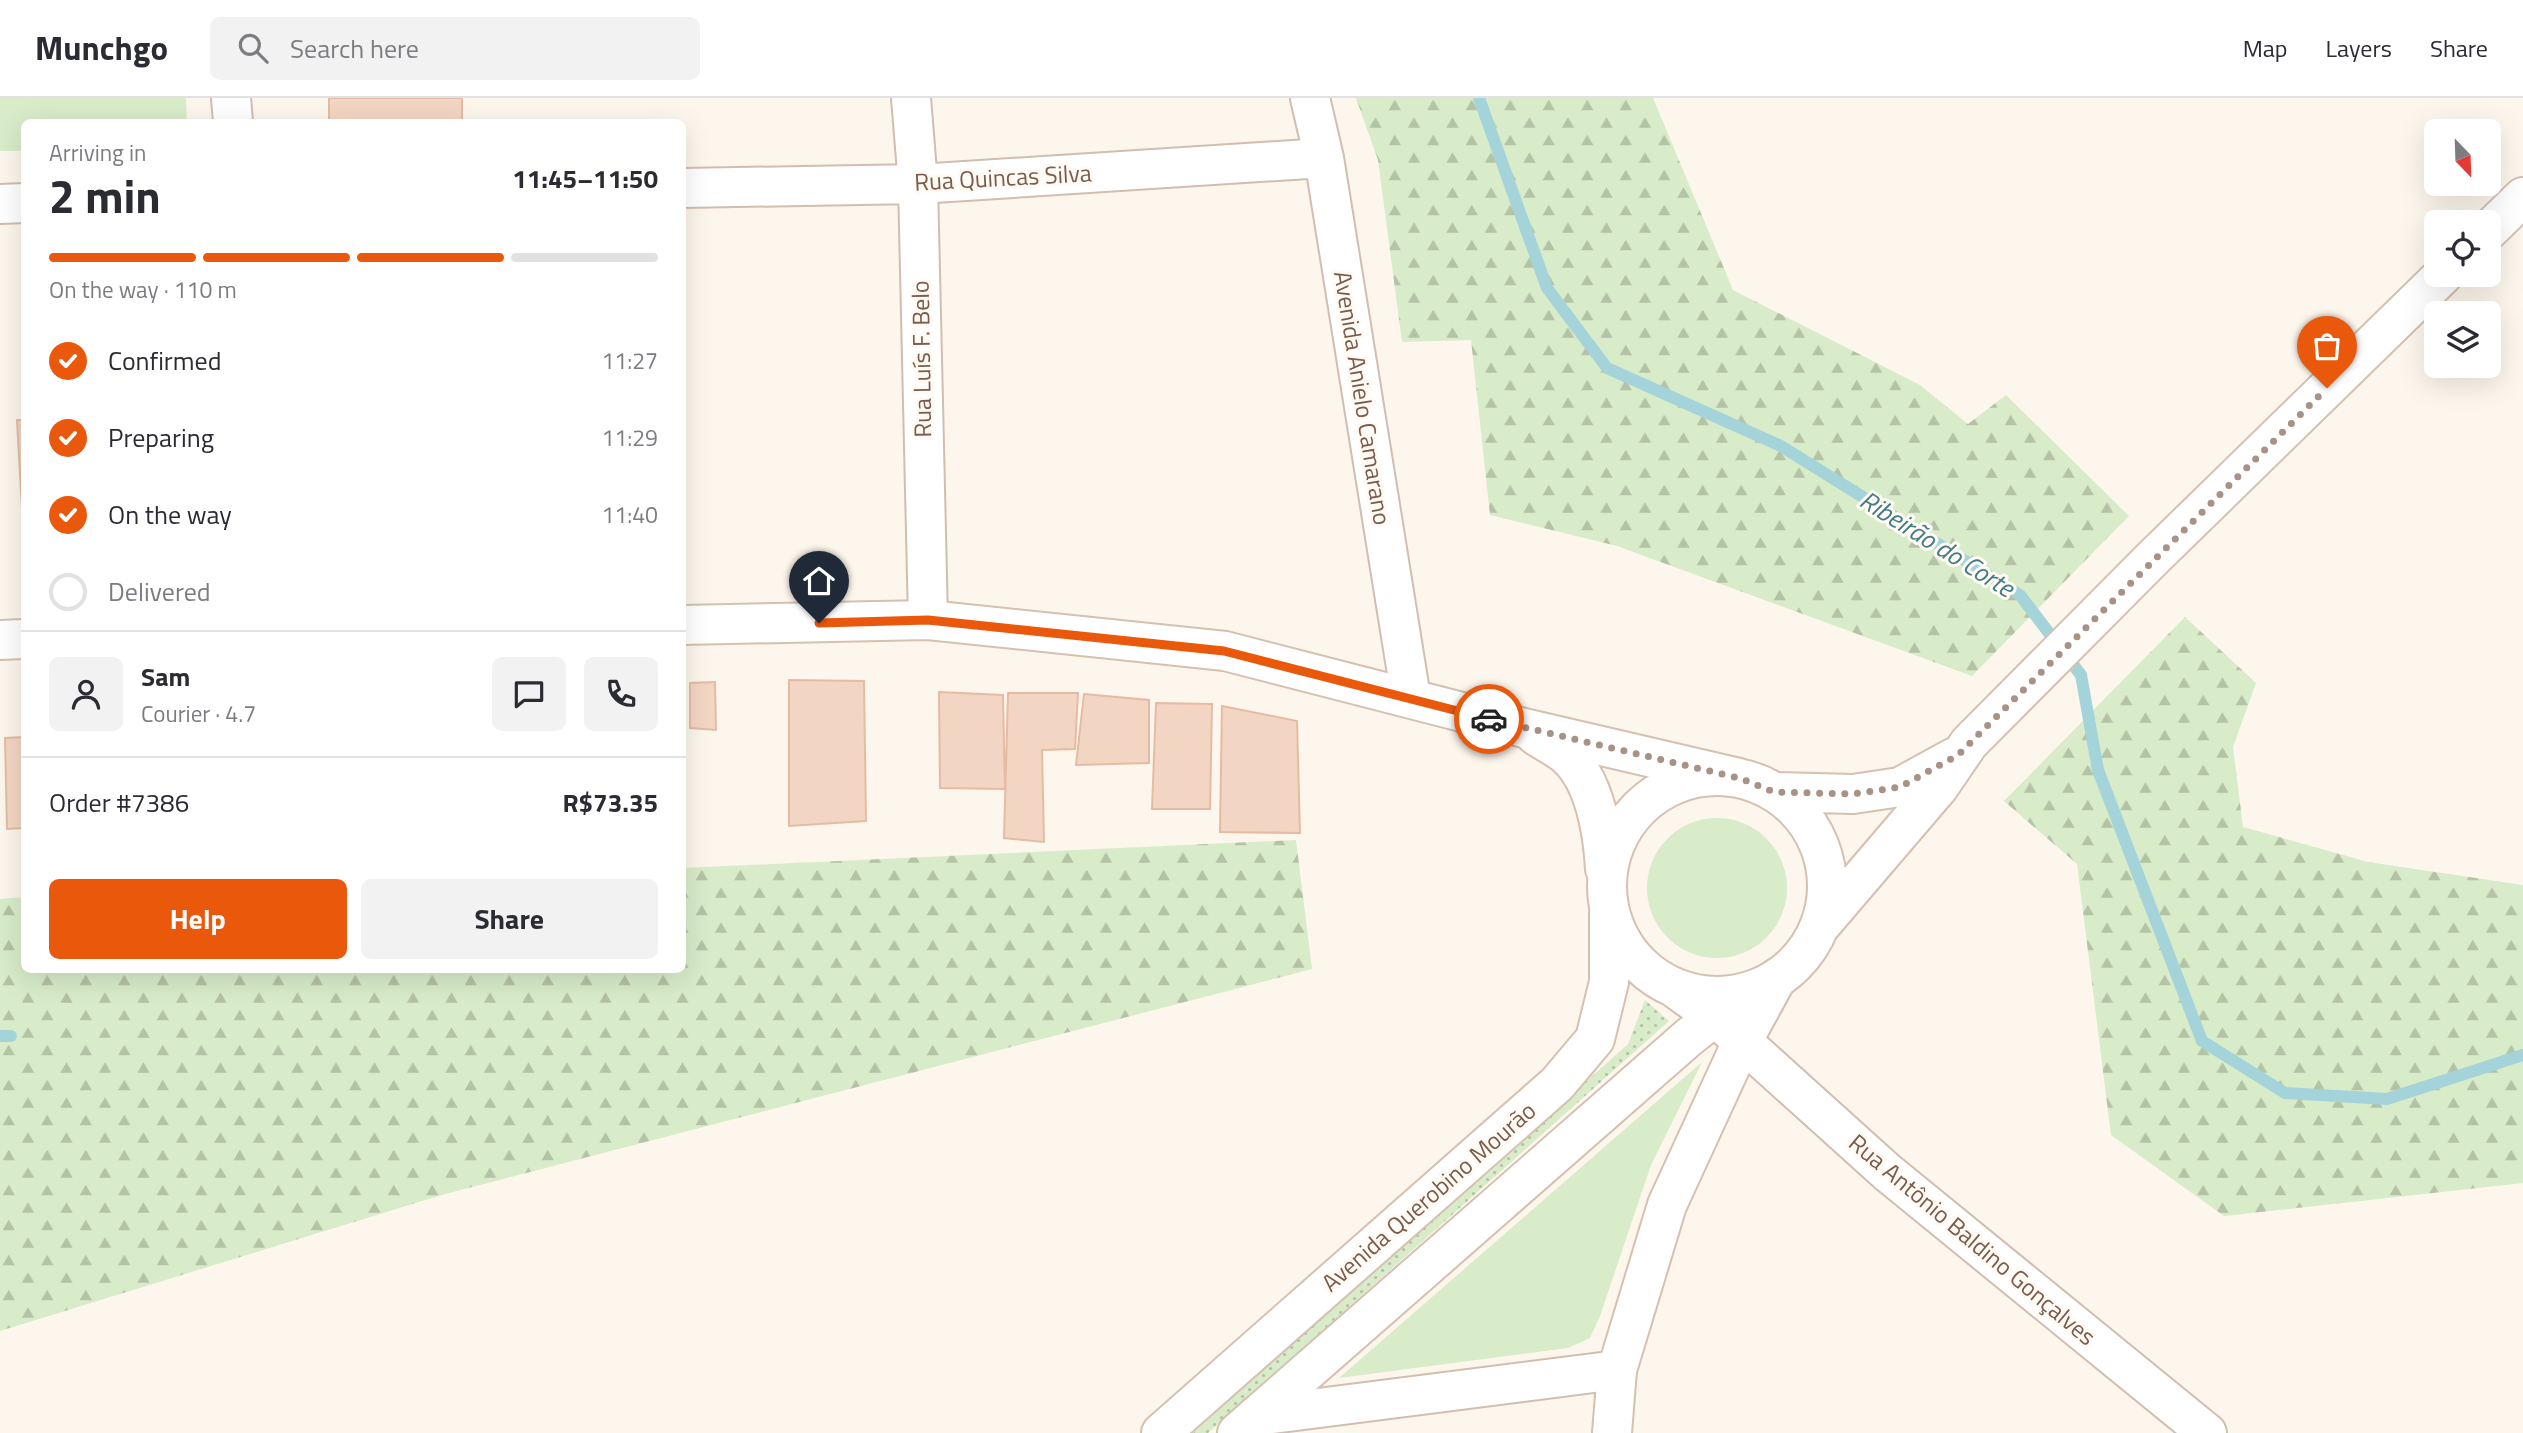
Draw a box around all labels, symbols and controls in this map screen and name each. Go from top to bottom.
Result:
search box [210,17,700,80]
text: Munchgo [35,23,168,73]
icon: search [234,29,272,67]
text: Search here [290,29,419,68]
text: Map [2243,30,2288,66]
text: Layers [2326,30,2392,66]
text: Share [2430,30,2488,66]
north arrow [2424,119,2501,196]
map controls [2424,119,2501,378]
text: Arriving in [49,135,146,170]
street label: Rua Quincas Silva [913,154,1093,200]
text: 11:45–11:50 [512,159,658,198]
text: 2 min [49,161,161,231]
button: locate [2424,210,2501,287]
street label: Avenida Anielo Camarano [1325,268,1401,527]
text: On the way · 110 m [49,272,237,307]
street label: Rua Luís F. Belo [902,280,940,438]
button: layers [2424,301,2501,378]
pin [2297,316,2357,388]
icon: bag [2308,327,2346,365]
text: Confirmed [108,341,222,380]
icon: check [49,342,87,380]
text: 11:27 [601,343,658,378]
text: Preparing [108,418,214,457]
icon: check [49,419,87,457]
text: 11:29 [601,420,658,455]
water label: Ribeirão do Corte [1853,481,2024,608]
text: On the way [108,495,232,534]
icon: check [49,496,87,534]
text: 11:40 [601,497,658,532]
pin [789,551,849,623]
icon: home [800,562,838,600]
text: Delivered [108,572,211,611]
button: person [49,657,123,731]
text: Sam [141,657,190,696]
button: chat [492,657,566,731]
button: phone [584,657,658,731]
courier [1454,684,1524,754]
text: Courier · 4.7 [141,696,256,731]
icon: car [1470,700,1508,738]
text: Order #7386 [49,783,189,822]
text: R$73.35 [562,783,658,822]
button: Help [49,879,347,959]
button: Share [361,879,658,959]
street label: Avenida Querobino Mourão [1313,1093,1544,1300]
street label: Rua Antônio Baldino Gonçalves [1841,1125,2104,1354]

